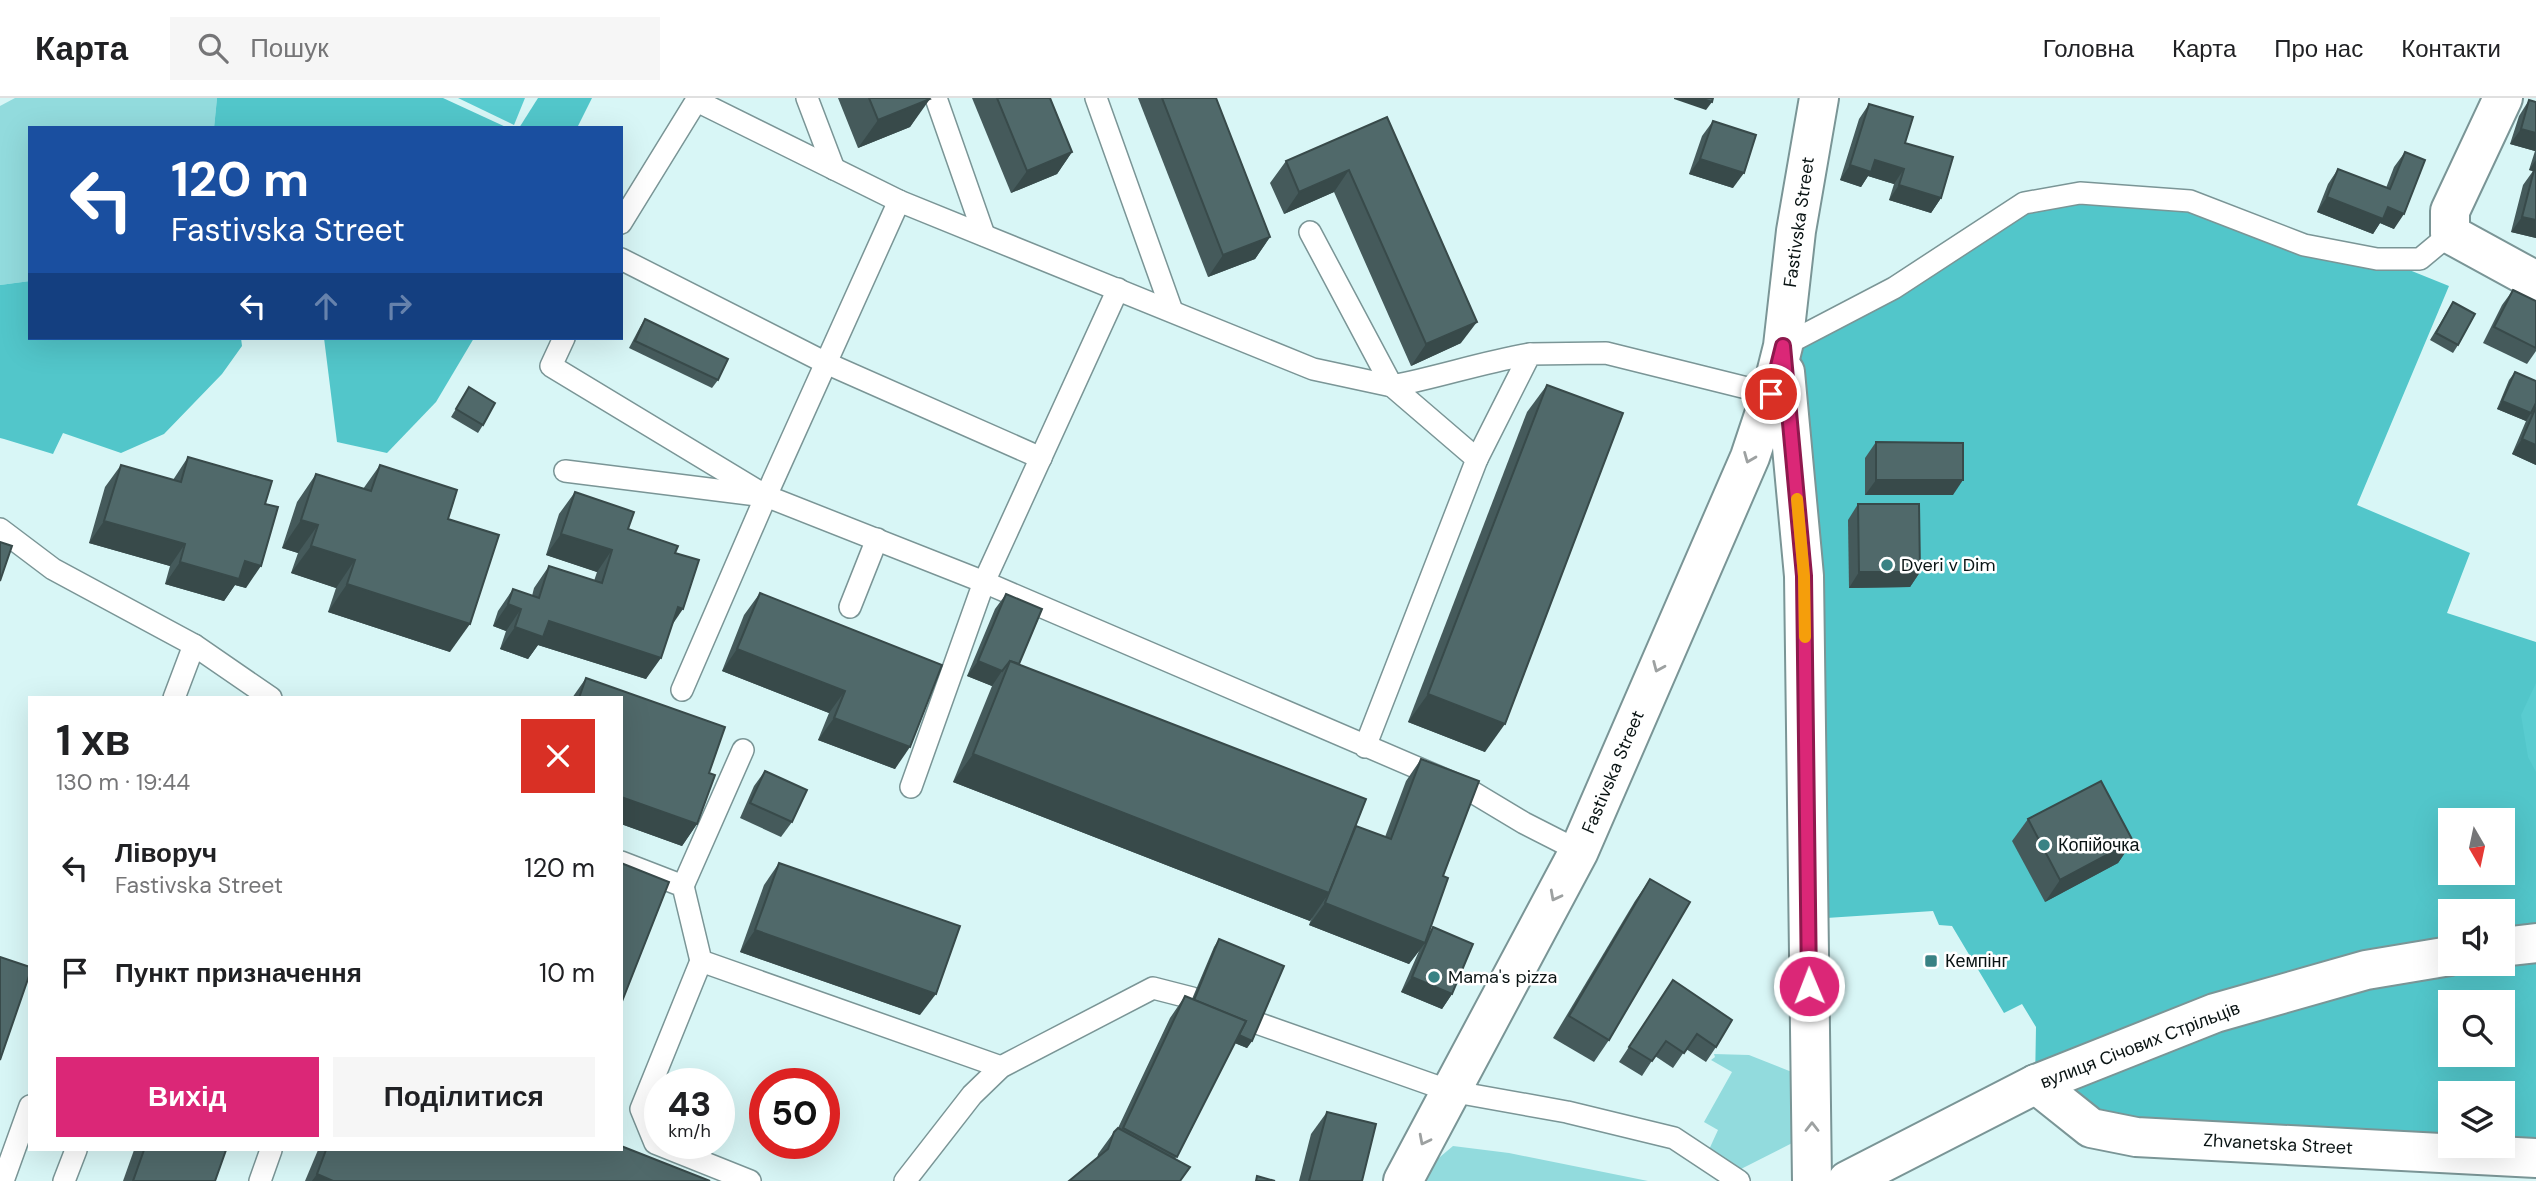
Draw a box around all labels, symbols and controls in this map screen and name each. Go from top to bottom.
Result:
search box [170,17,660,80]
text: Карта [35,27,128,70]
icon: search [194,29,232,67]
text: Пошук [250,31,329,65]
text: Головна [2043,33,2134,64]
text: Карта [2172,33,2236,64]
text: Про нас [2274,33,2363,64]
text: Контакти [2401,33,2501,64]
text: 120 m [171,147,309,211]
icon: left [56,154,147,245]
street label: Fastivska Street [1778,155,1820,289]
text: Fastivska Street [171,209,405,251]
icon: left [234,287,272,325]
icon: ahead [307,287,345,325]
icon: right [380,287,418,325]
pin [1741,364,1801,424]
icon: arrive [1752,375,1790,413]
one-way arrow [1743,451,1757,463]
place label: Dveri v Dim [1901,553,1995,577]
marker: Dveri v Dim [1879,557,1895,573]
one-way arrow [1652,659,1666,672]
street label: Fastivska Street [1576,707,1650,837]
text: 1 хв [56,713,130,768]
button: close [521,719,595,793]
text: 130 m · 19:44 [56,767,190,797]
north arrow [2438,808,2515,886]
map controls [2438,808,2515,1158]
place label: Копійочка [2058,833,2141,857]
text: Ліворуч [115,836,217,870]
marker: Копійочка [2036,837,2052,853]
icon: left [56,849,94,887]
text: 120 m [524,851,595,885]
text: Fastivska Street [115,870,283,900]
one-way arrow [1550,889,1563,901]
button: sound [2438,899,2515,976]
position arrow [1772,949,1846,1023]
place label: Кемпінг [1945,949,2009,973]
marker: Кемпінг [1923,953,1939,969]
icon: arrive [56,954,94,992]
text: Пункт призначення [115,956,362,990]
text: 10 m [539,956,595,990]
place label: Mama's pizza [1448,965,1557,989]
marker: Mama's pizza [1426,969,1442,985]
button: search [2438,990,2515,1067]
street label: вулиця Січових Стрільців [2037,996,2243,1094]
button: Вихід [56,1057,319,1137]
button: Поділитися [333,1057,595,1137]
speed limit sign: 50 [749,1068,840,1159]
text: 43 [668,1081,711,1127]
button: layers [2438,1081,2515,1158]
text: km/h [668,1119,711,1143]
one-way arrow [1804,1121,1820,1132]
street label: Zhvanetska Street [2203,1128,2353,1160]
one-way arrow [1419,1133,1433,1145]

